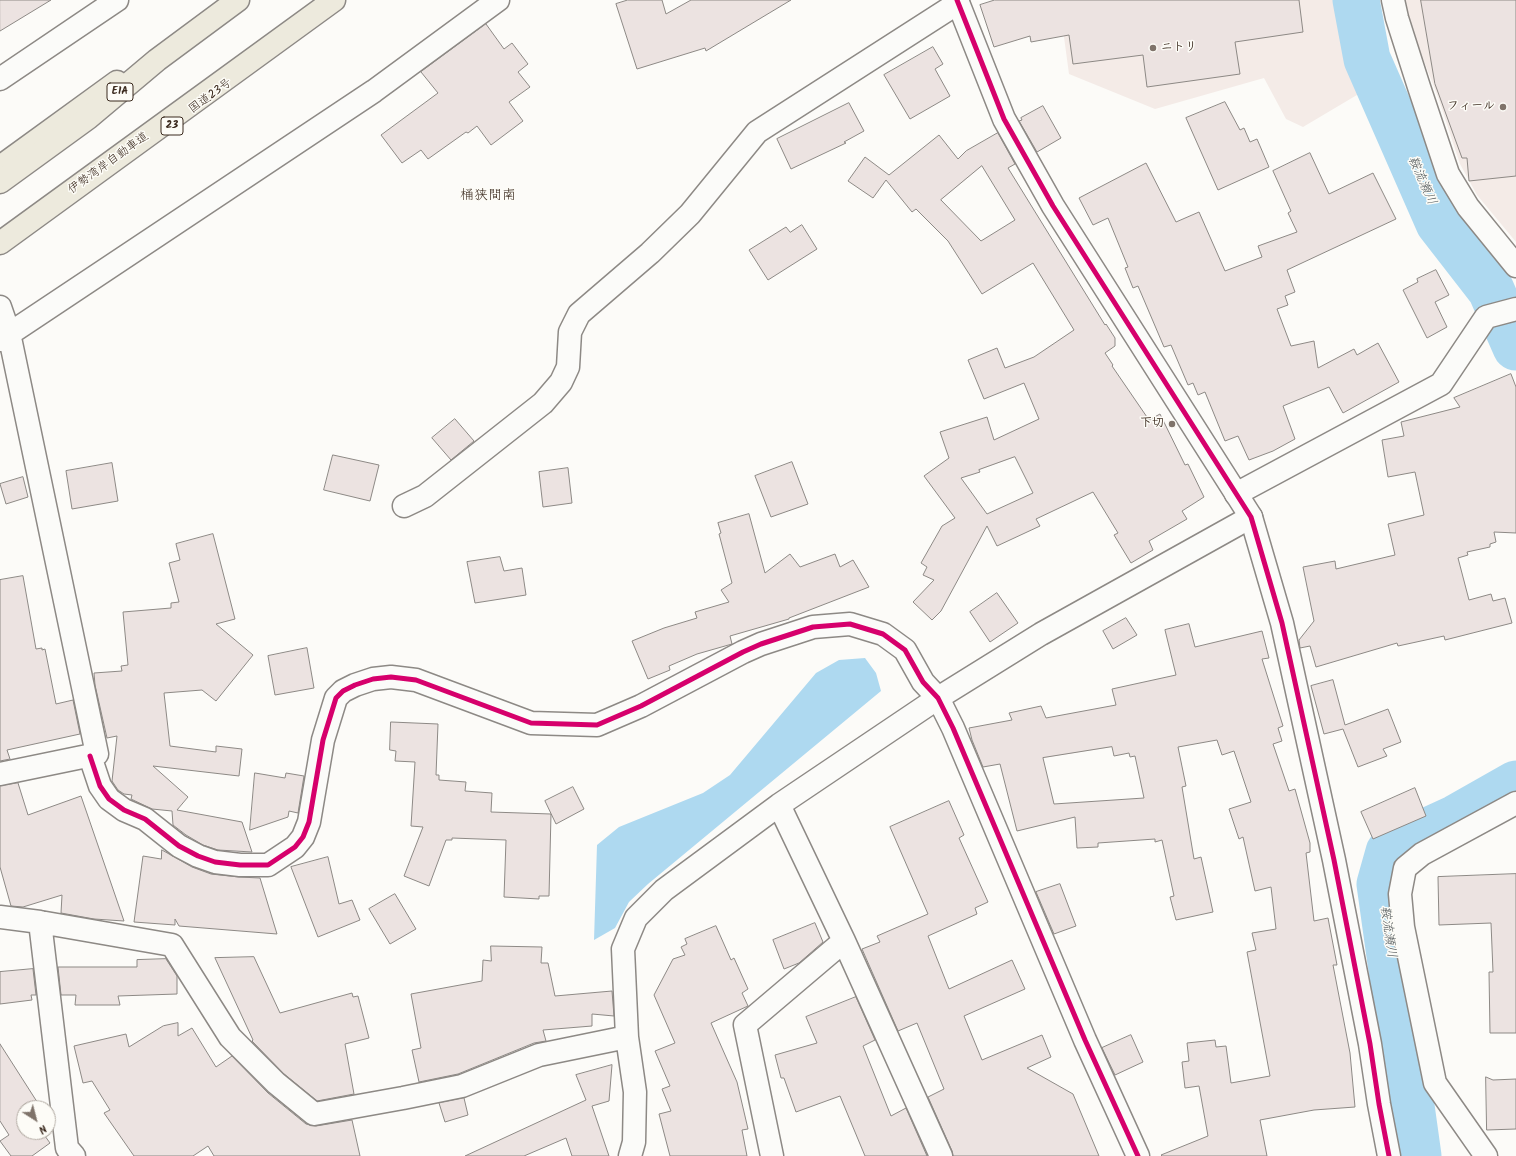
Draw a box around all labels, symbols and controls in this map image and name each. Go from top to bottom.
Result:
place label: ニトリ [1161,41,1197,55]
marker: ニトリ [1148,43,1158,53]
street label: 国道23号 [187,77,235,117]
road number: E1A [107,83,133,101]
place label: フィール [1447,100,1495,114]
marker: フィール [1498,102,1508,112]
road number: 23 [161,117,183,135]
street label: 伊勢湾岸自動車道 [66,130,152,198]
water label: 鞍流瀬川 [1403,154,1439,208]
district label: 桶狭間南 [460,189,516,205]
place label: 下切 [1140,417,1164,431]
marker: 下切 [1167,419,1177,429]
water label: 鞍流瀬川 [1376,905,1398,959]
north arrow [16,1100,56,1140]
text: N [34,1120,51,1138]

